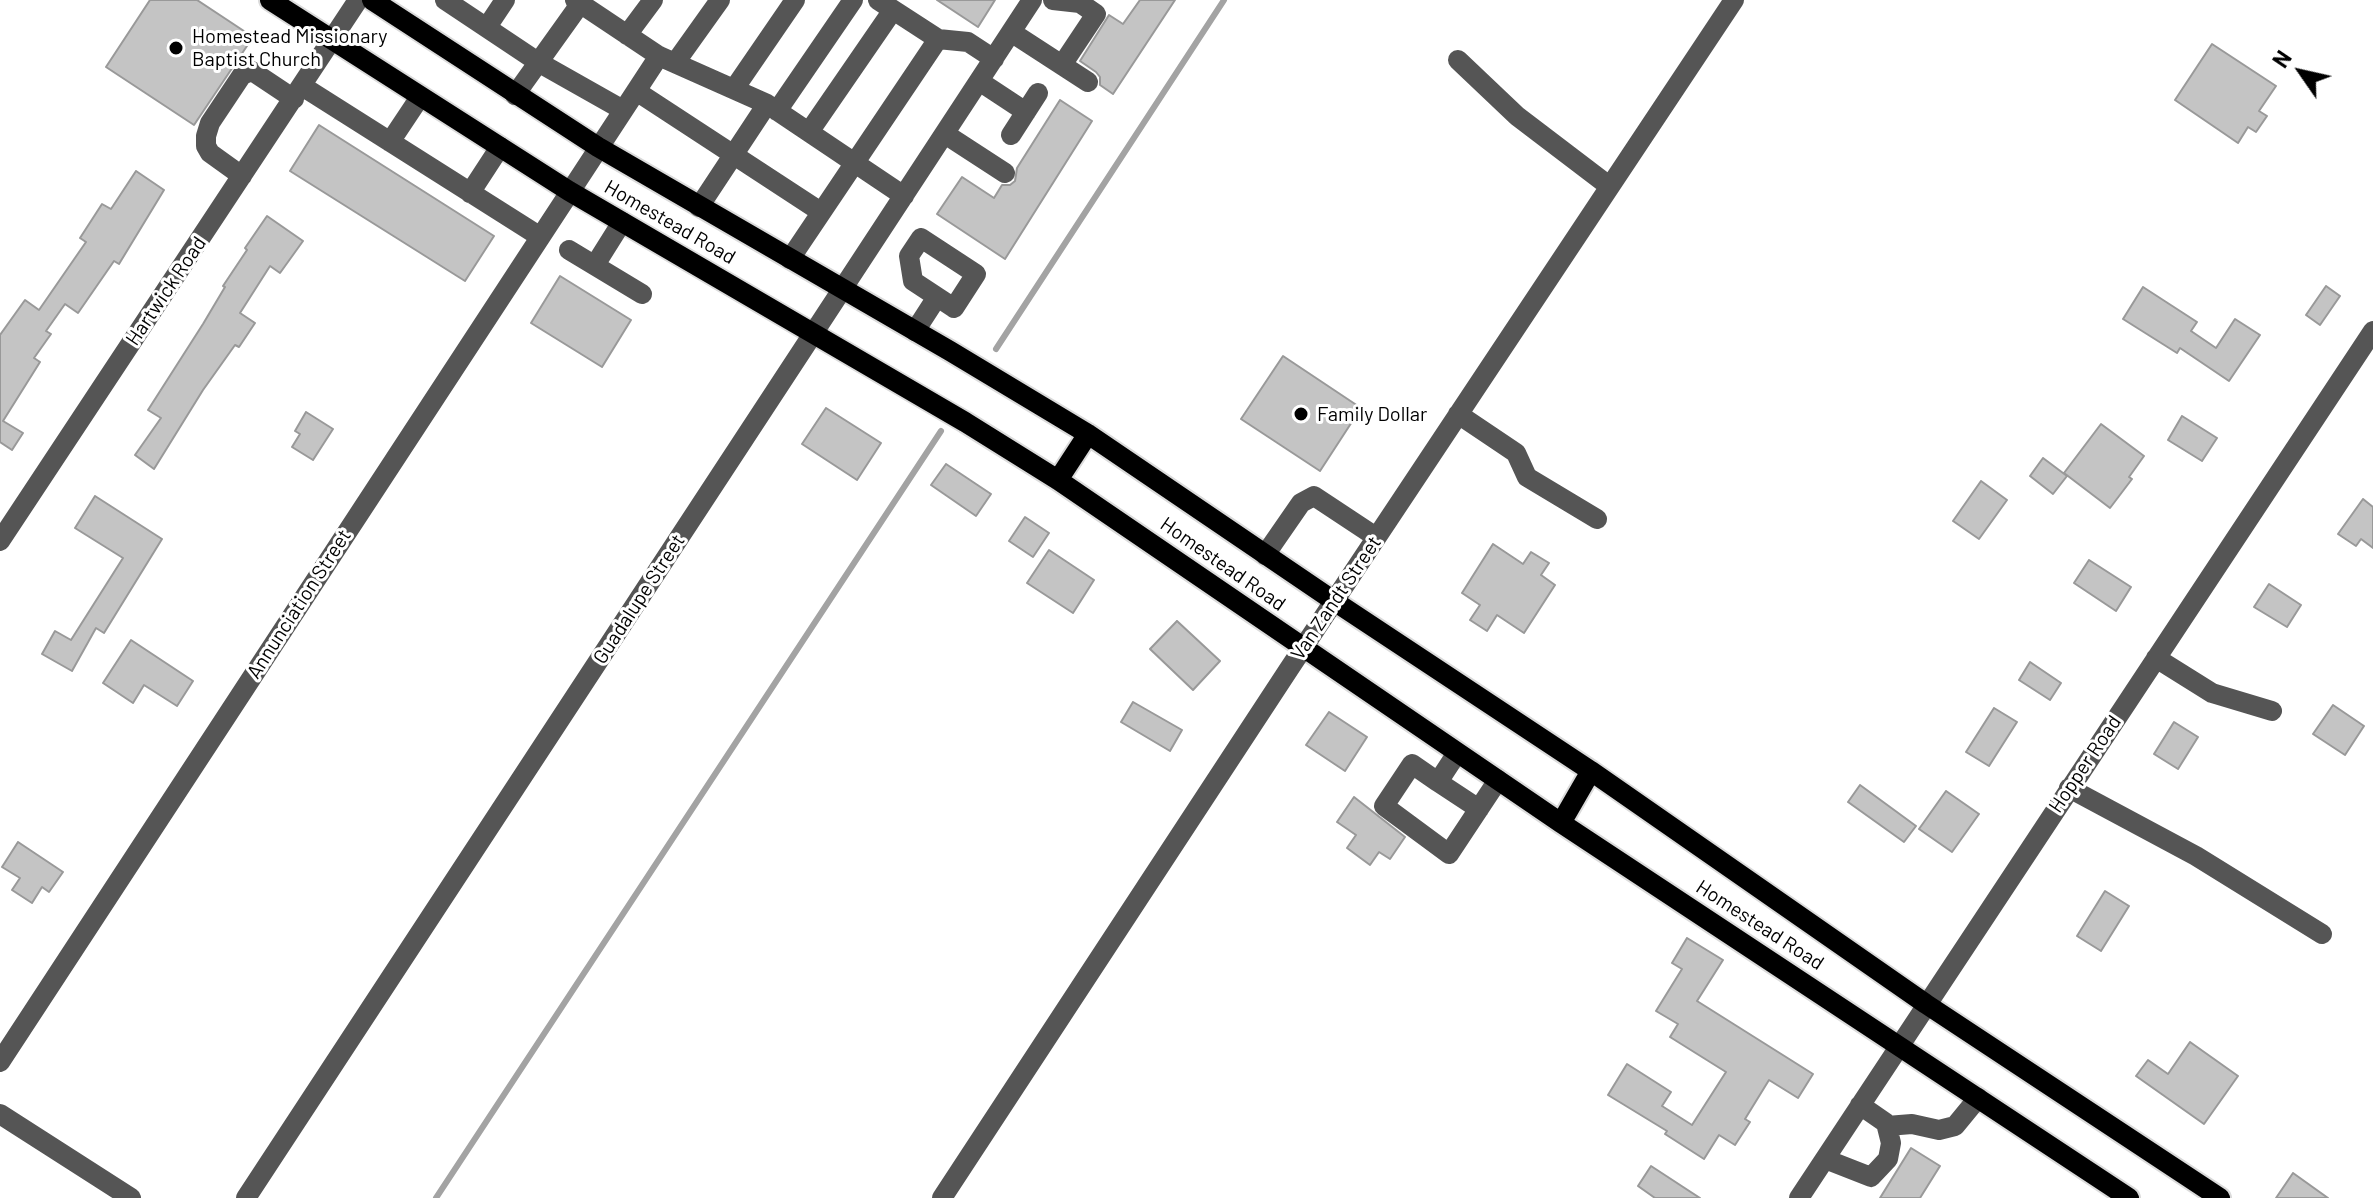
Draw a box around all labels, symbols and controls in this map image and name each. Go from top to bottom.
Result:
place label: Homestead Missionary Baptist Church [192,24,388,71]
north arrow [2261,32,2341,112]
marker: Homestead Missionary Baptist Church [167,39,185,57]
text: N [2266,45,2296,72]
street label: Homestead Road [600,175,740,269]
street label: Hartwick Road [121,232,211,350]
place label: Family Dollar [1317,402,1427,426]
marker: Family Dollar [1292,405,1310,423]
street label: Homestead Road [1156,512,1290,616]
street label: Annunciation Street [242,525,356,683]
street label: Guadalupe Street [588,530,690,668]
street label: Van Zandt Street [1286,531,1386,665]
street label: Hopper Road [2044,711,2126,817]
street label: Homestead Road [1692,875,1828,975]

